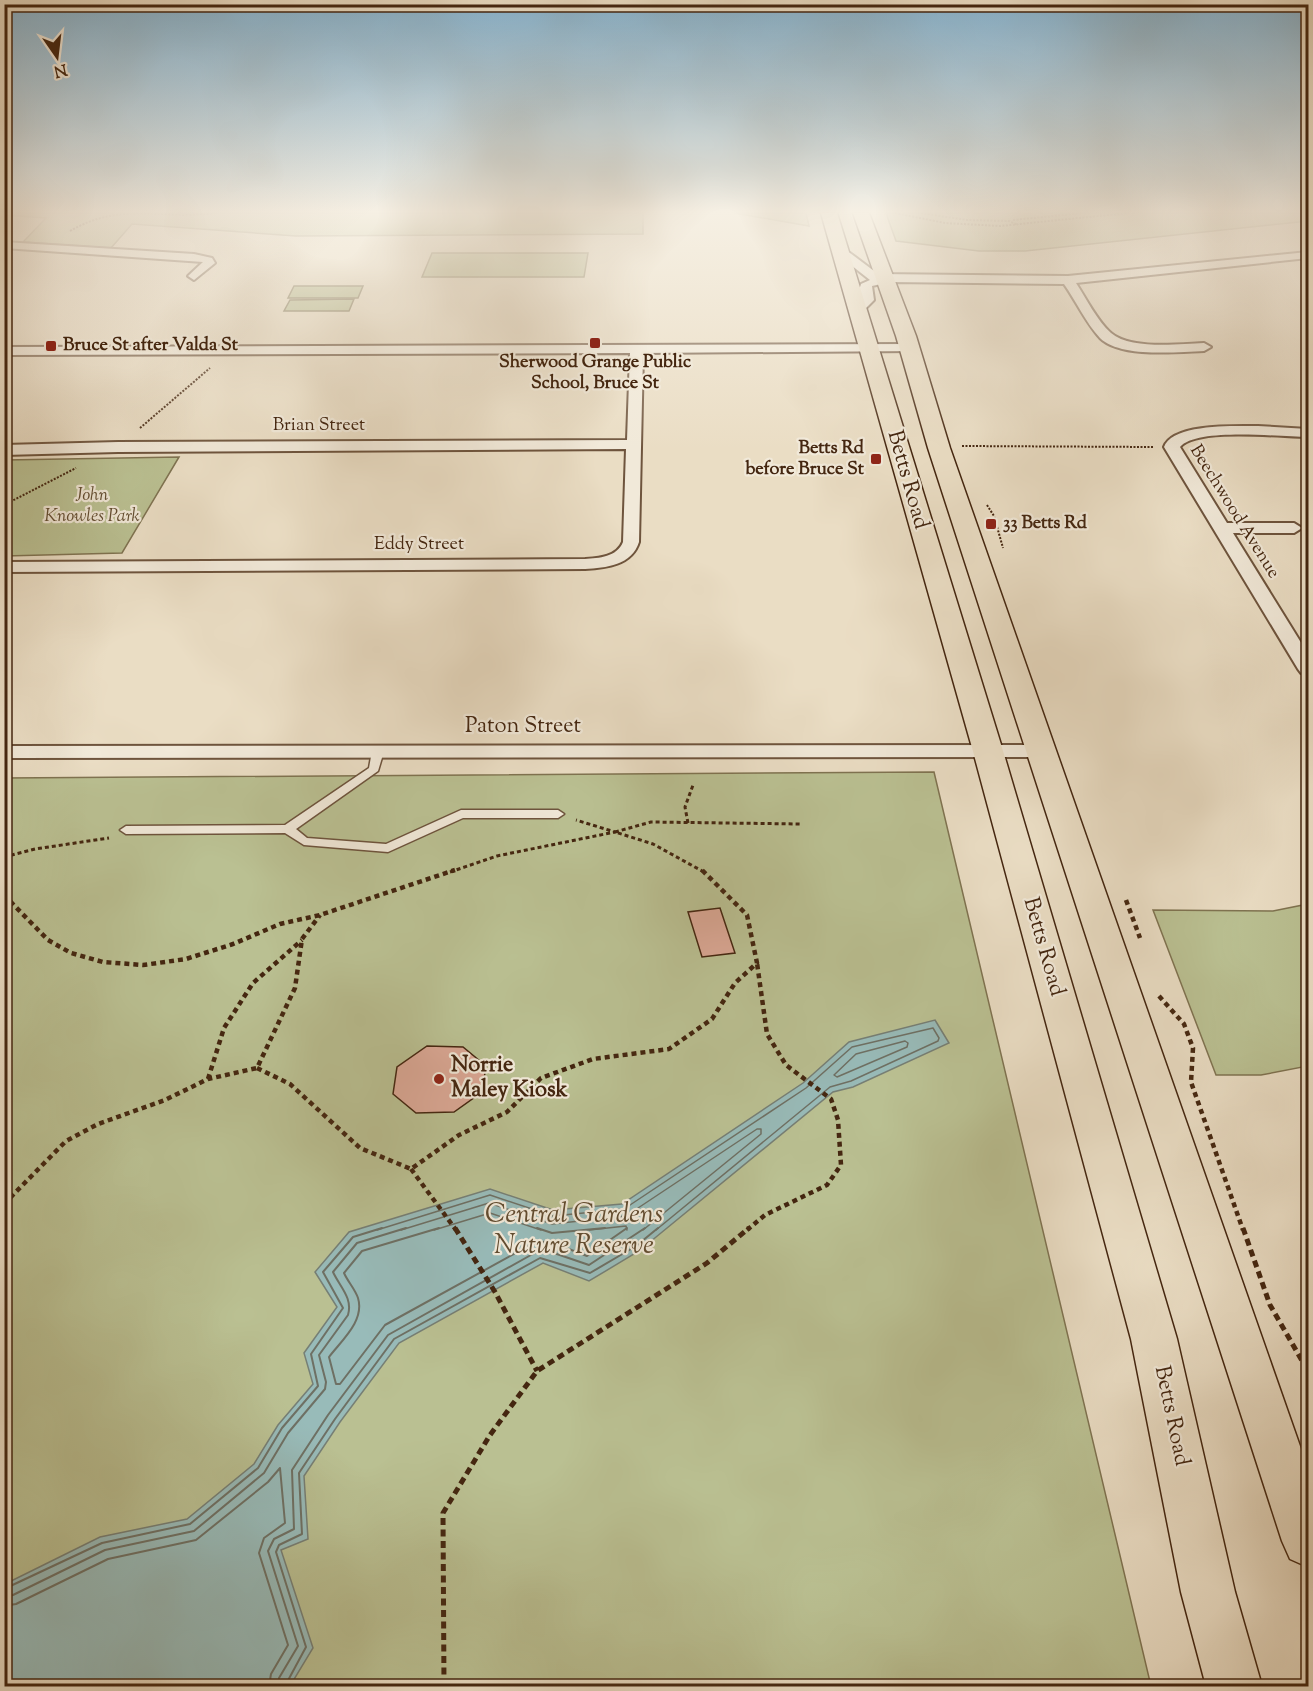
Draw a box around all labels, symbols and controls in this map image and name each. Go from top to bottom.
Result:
north arrow [27,27,87,87]
text: N [51,56,69,82]
place label: Bruce St after Valda St [63,333,239,359]
marker: Sherwood Grange Public School, Bruce St [588,336,602,350]
marker: Bruce St after Valda St [44,339,58,353]
place label: Sherwood Grange Public School, Bruce St [499,350,692,397]
street label: Brian Street [273,413,365,439]
street label: Betts Road [878,427,936,533]
place label: Betts Rd before Bruce St [744,436,865,483]
street label: Beechwood Avenue [1182,440,1286,584]
marker: Betts Rd before Bruce St [869,452,883,466]
park label: John Knowles Park [44,483,140,530]
place label: 33 Betts Rd [1003,511,1088,537]
marker: 33 Betts Rd [984,517,998,531]
street label: Eddy Street [374,532,464,558]
street label: Paton Street [465,711,582,743]
street label: Betts Road [1014,894,1072,1000]
place label: Norrie Maley Kiosk [451,1050,568,1107]
marker: Norrie Maley Kiosk [432,1072,446,1086]
park label: Central Gardens Nature Reserve [485,1196,663,1266]
street label: Betts Road [1145,1363,1197,1469]

